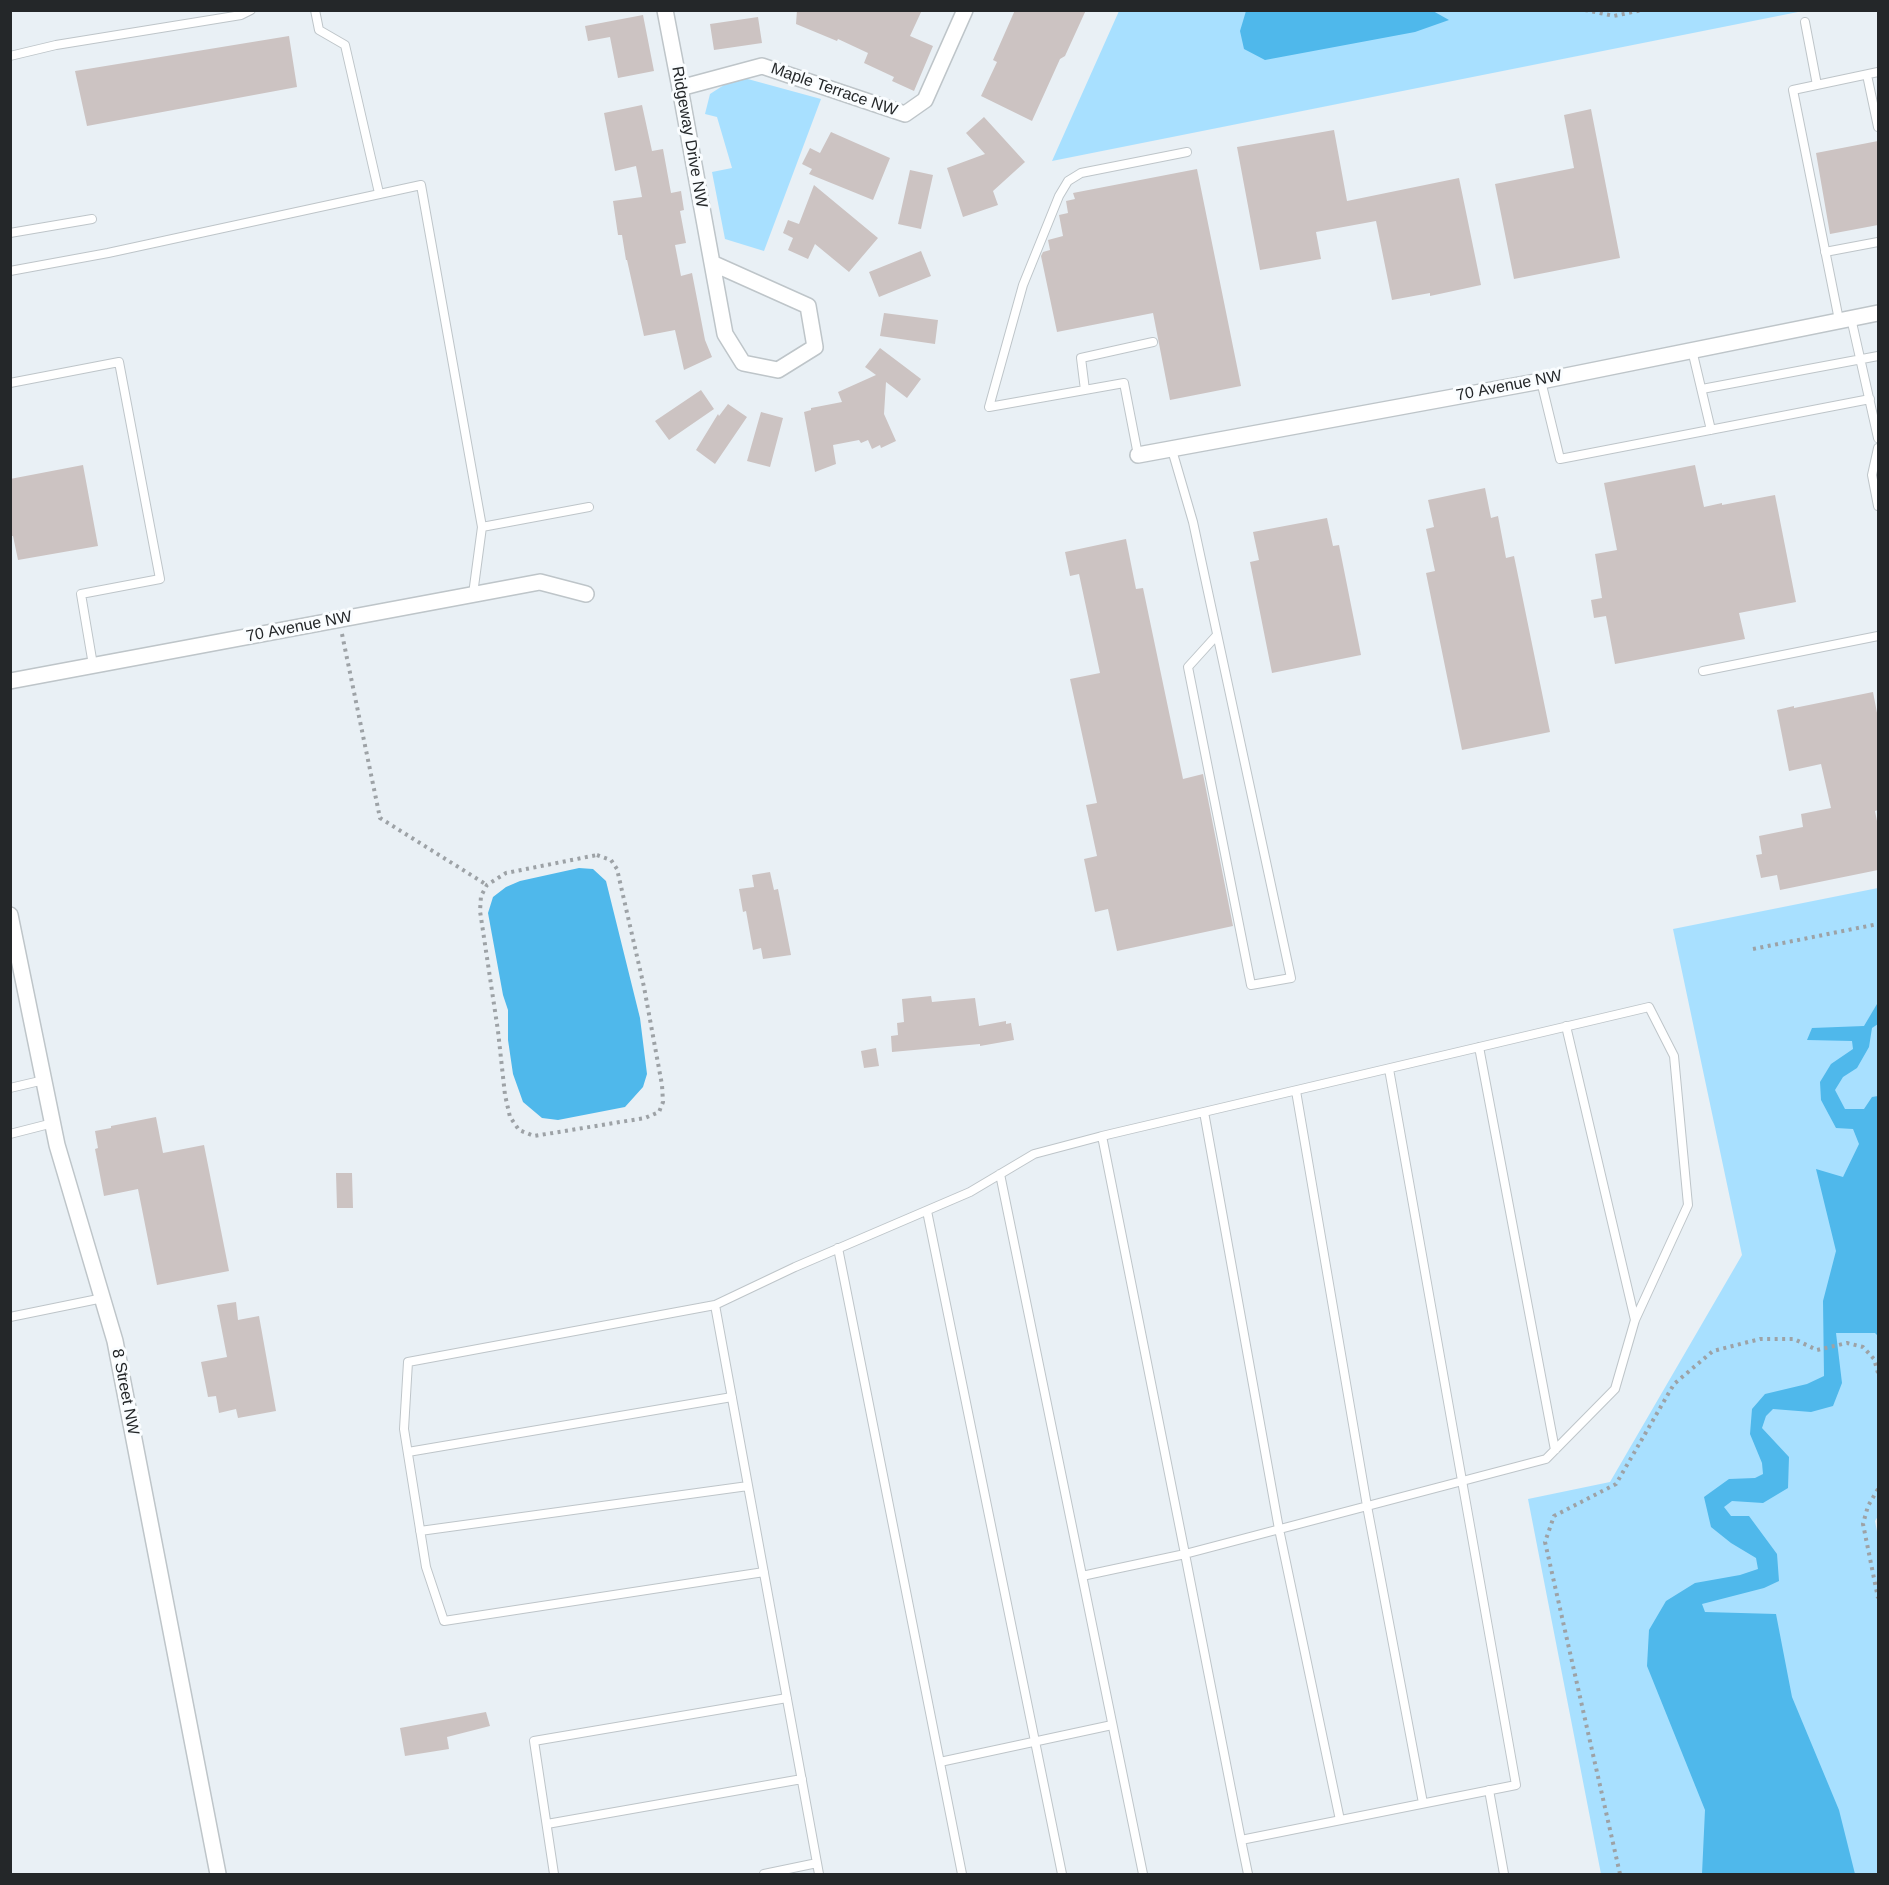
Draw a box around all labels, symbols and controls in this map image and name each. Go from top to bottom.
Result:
street label: Maple Terrace NW [768,59,900,121]
street label: Ridgeway Drive NW [667,65,711,209]
street label: 70 Avenue NW [1454,366,1564,406]
street label: 70 Avenue NW [244,607,354,647]
street label: 8 Street NW [107,1347,143,1437]

